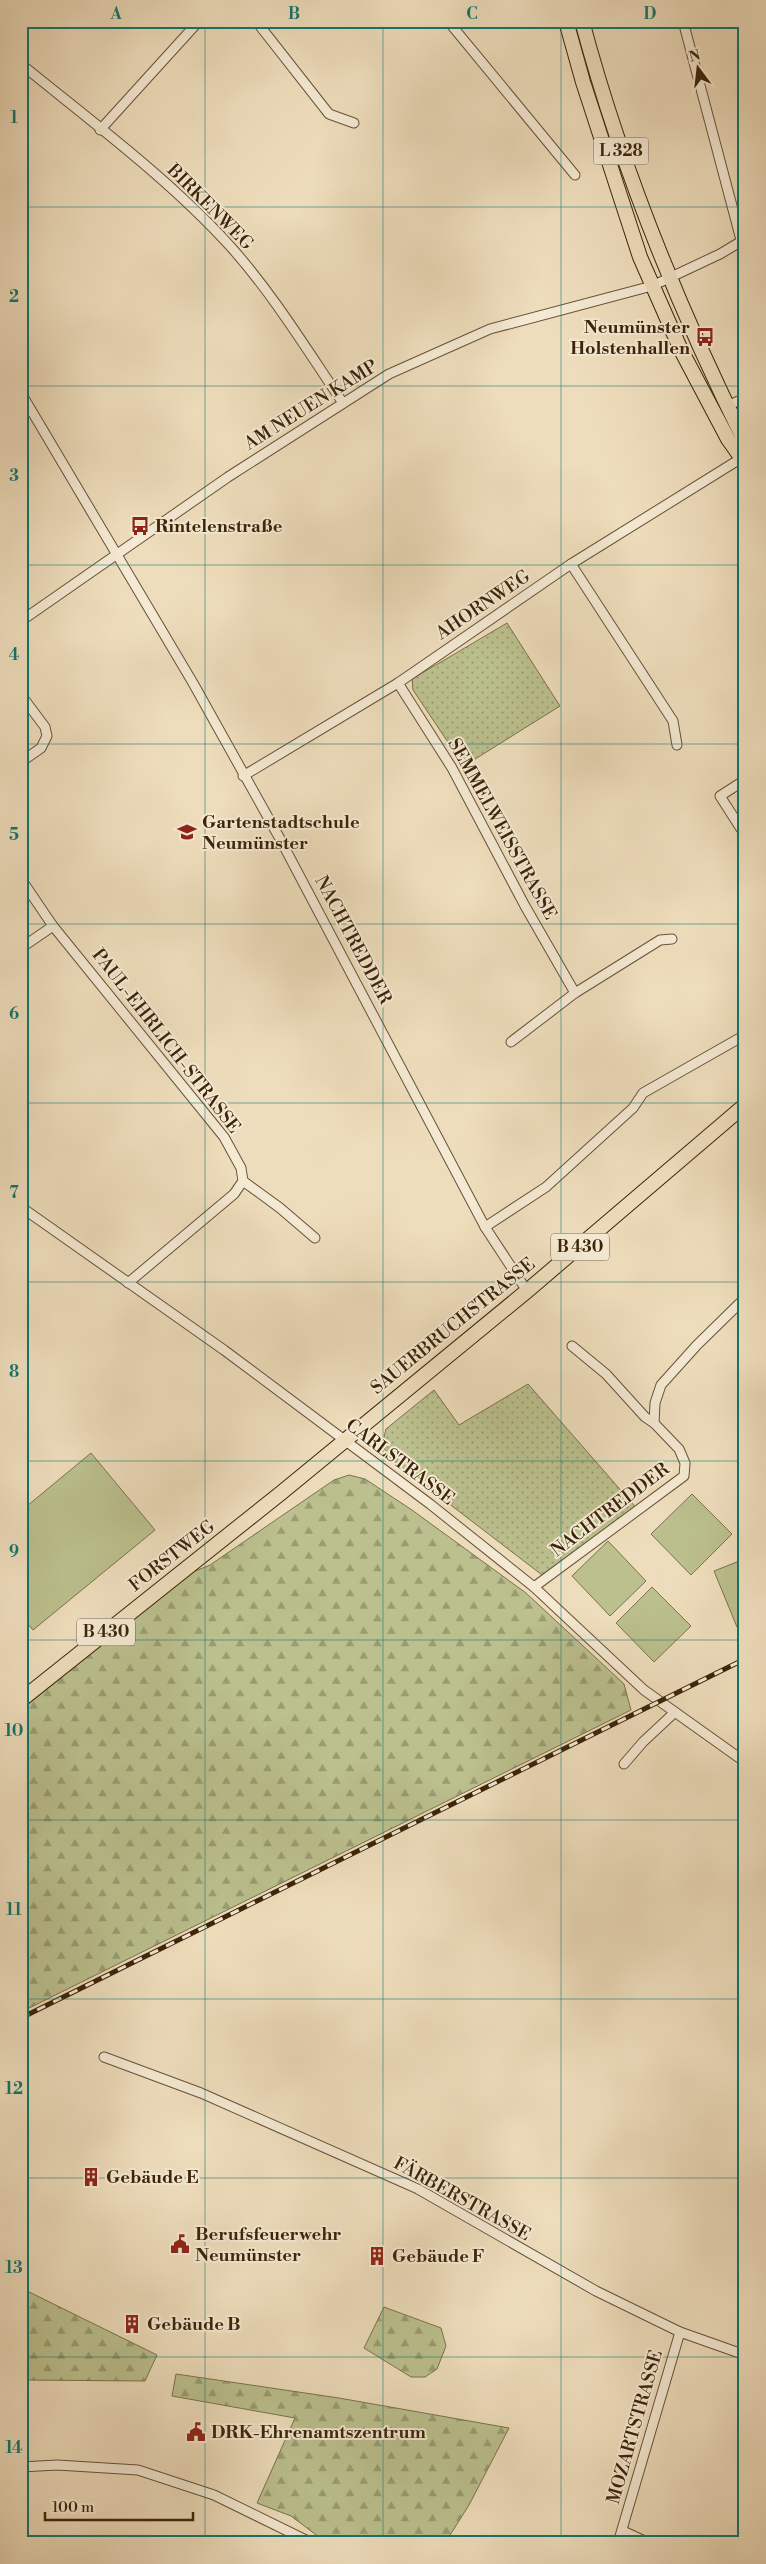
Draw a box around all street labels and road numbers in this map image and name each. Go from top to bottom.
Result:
road number: L 328 [594,138,648,164]
street label: BIRKENWEG [161,158,259,256]
street label: AM NEUEN KAMP [239,355,382,456]
street label: AHORNWEG [431,565,535,645]
street label: SEMMELWEISSTRASSE [442,734,562,924]
street label: NACHTREDDER [309,872,397,1009]
street label: PAUL-EHRLICH-STRASSE [87,944,245,1138]
road number: B 430 [551,1234,609,1260]
street label: SAUERBRUCHSTRASSE [366,1253,540,1399]
street label: CARLSTRASSE [341,1414,459,1510]
street label: NACHTREDDER [546,1458,674,1562]
street label: FORSTWEG [124,1515,220,1597]
road number: B 430 [77,1618,135,1645]
street label: FÄRBERSTRASSE [389,2152,535,2246]
street label: MOZARTSTRASSE [602,2347,668,2507]

